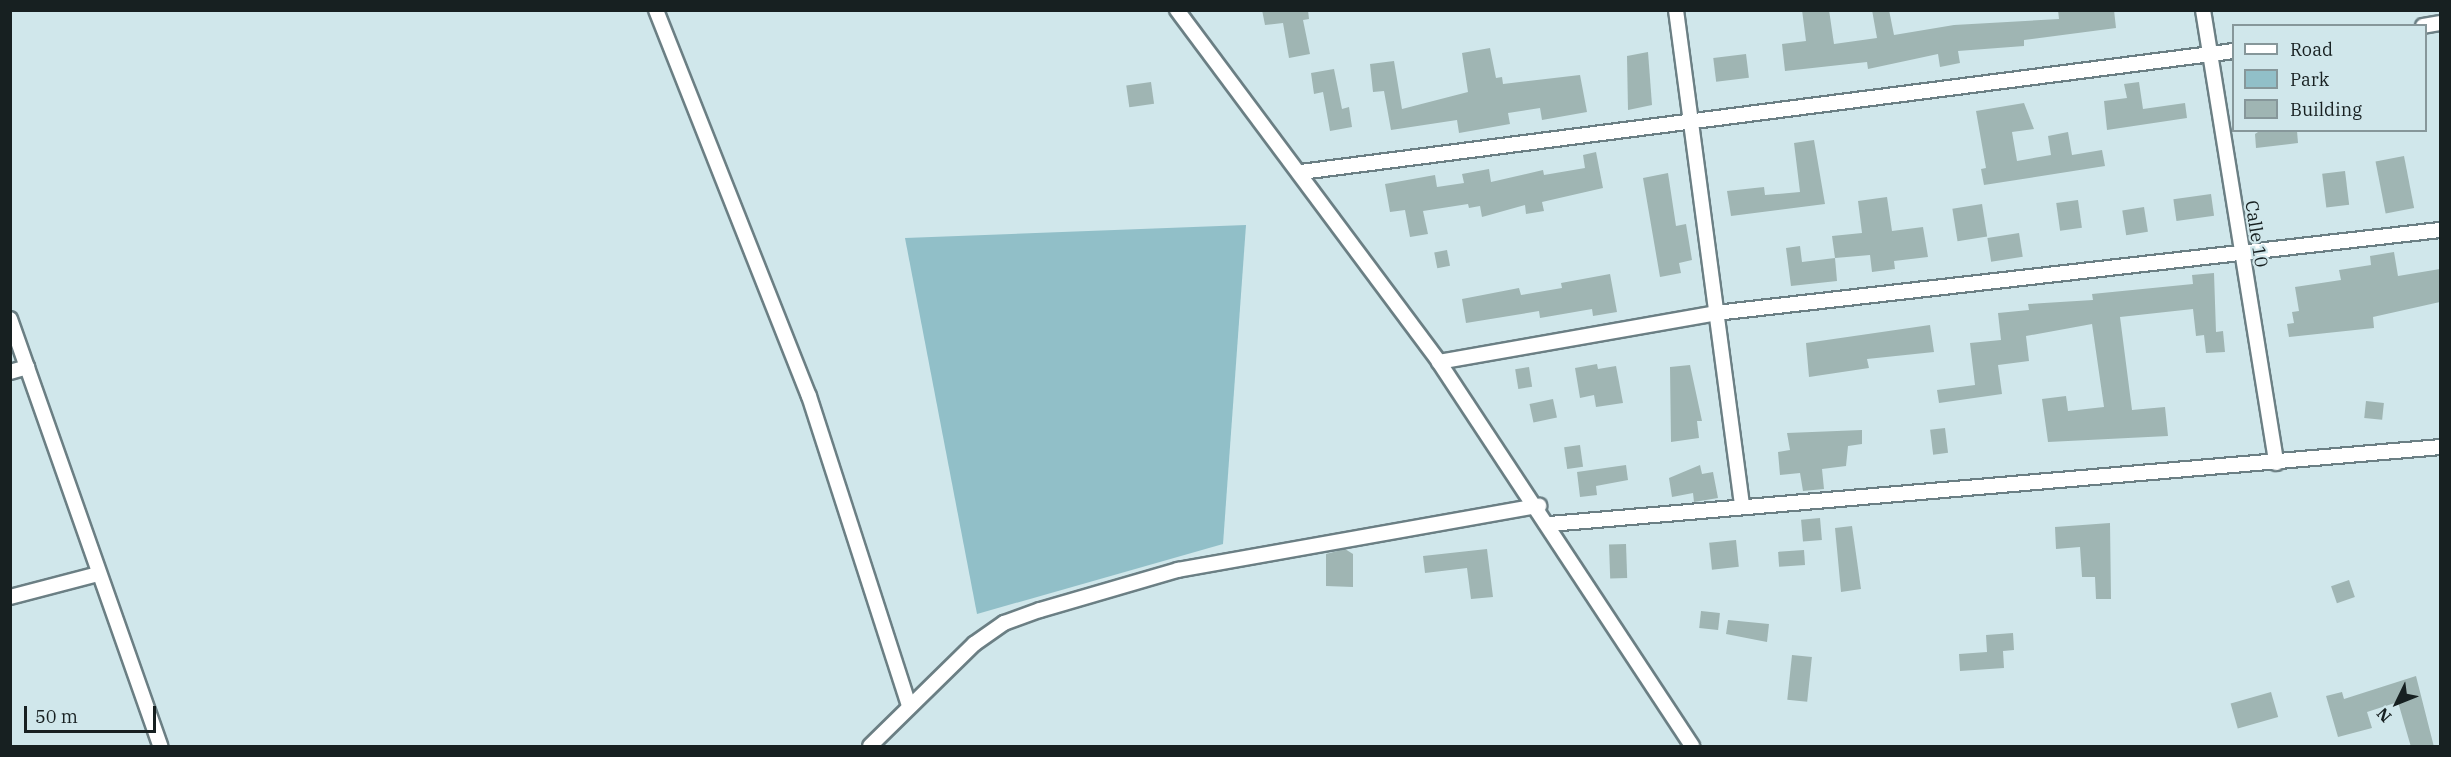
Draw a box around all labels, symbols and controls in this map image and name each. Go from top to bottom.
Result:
legend [2232,24,2427,132]
text: Road [2290,38,2333,61]
text: Park [2290,68,2329,91]
text: Building [2290,98,2362,121]
street label: Calle 10 [2240,199,2272,269]
north arrow [2367,673,2427,733]
scale bar [27,694,159,732]
text: N [2372,704,2395,727]
text: 50 m [35,705,78,728]

